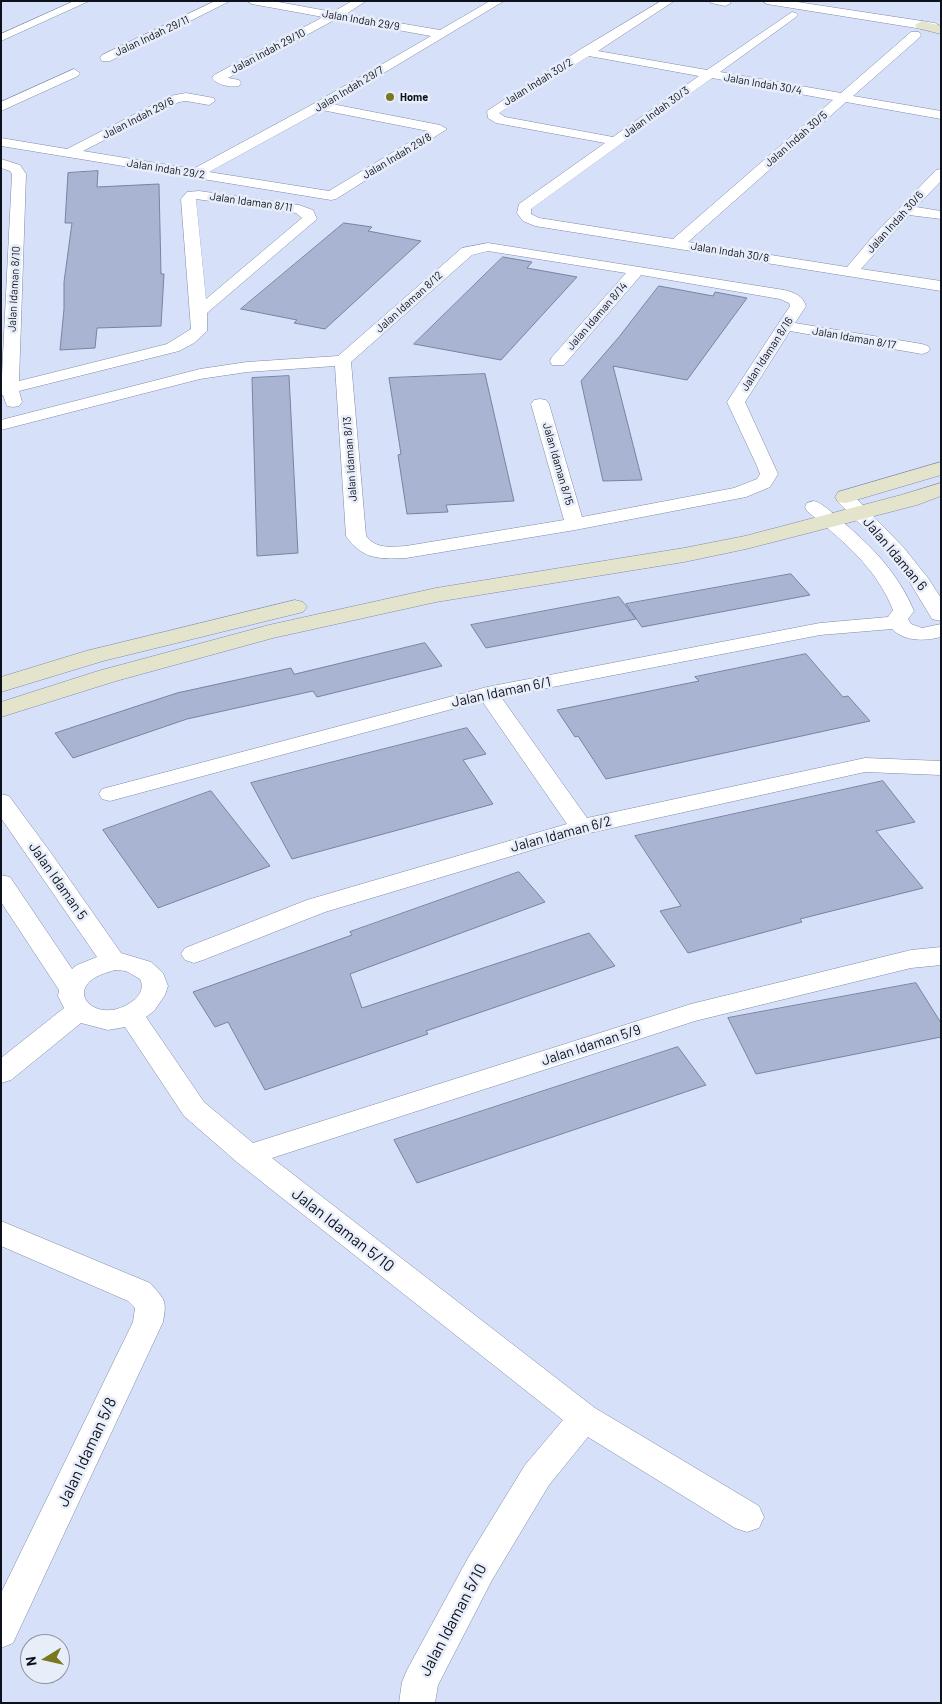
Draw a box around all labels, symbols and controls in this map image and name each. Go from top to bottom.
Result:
street label: Jalan Indah 29/9 [321,7,401,33]
street label: Jalan Indah 29/11 [113,13,191,59]
street label: Jalan Indah 29/10 [228,26,308,76]
street label: Jalan Indah 30/2 [501,56,575,108]
street label: Jalan Indah 29/7 [312,63,386,115]
street label: Jalan Indah 30/4 [723,71,803,97]
street label: Jalan Indah 30/3 [620,84,692,140]
place label: Home [400,90,428,104]
marker: Home [384,91,396,103]
street label: Jalan Indah 29/6 [100,94,176,142]
street label: Jalan Indah 30/5 [762,108,830,170]
street label: Jalan Indah 29/8 [360,130,434,182]
street label: Jalan Indah 29/2 [126,156,206,182]
street label: Jalan Indah 30/6 [864,188,926,256]
street label: Jalan Idaman 8/11 [209,190,293,214]
street label: Jalan Indah 30/8 [690,239,770,265]
street label: Jalan Idaman 8/10 [5,246,23,332]
street label: Jalan Idaman 8/12 [373,269,445,335]
street label: Jalan Idaman 8/14 [564,279,630,353]
street label: Jalan Idaman 8/16 [738,315,796,393]
street label: Jalan Idaman 8/17 [811,324,897,352]
street label: Jalan Idaman 8/13 [340,416,360,502]
street label: Jalan Idaman 8/15 [540,421,576,507]
street label: Jalan Idaman 6 [859,514,931,594]
street label: Jalan Idaman 6/1 [450,673,552,711]
street label: Jalan Idaman 6/2 [509,812,613,856]
street label: Jalan Idaman 5 [25,839,91,923]
street label: Jalan Idaman 5/9 [539,1021,643,1069]
street label: Jalan Idaman 5/10 [288,1184,398,1276]
street label: Jalan Idaman 5/8 [53,1394,121,1510]
street label: Jalan Idaman 5/10 [415,1560,491,1680]
north arrow [20,1634,70,1684]
text: N [22,1655,40,1667]

